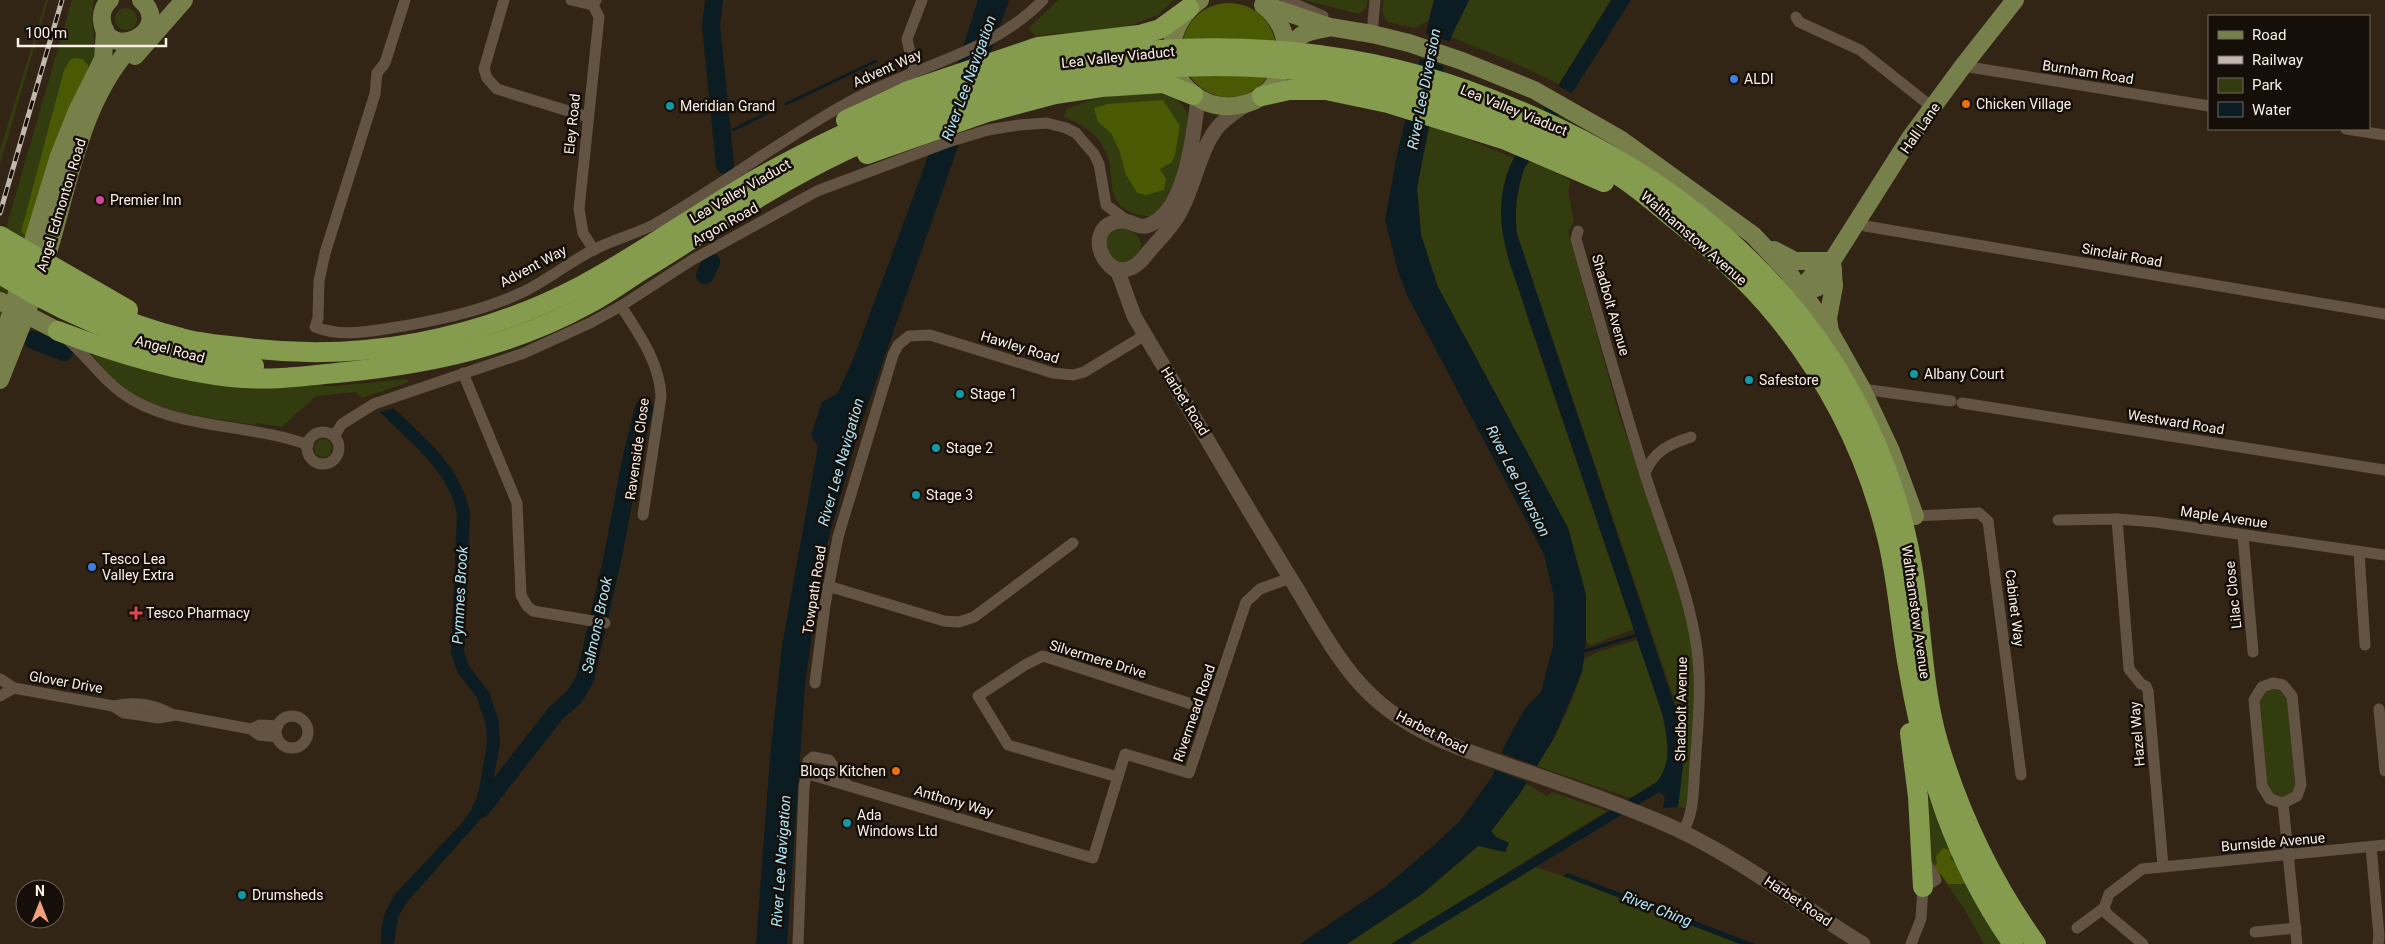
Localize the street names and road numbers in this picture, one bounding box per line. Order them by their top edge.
street label: Lea Valley Viaduct [1060,43,1176,71]
street label: Advent Way [850,46,924,90]
street label: Burnham Road [2041,57,2135,87]
street label: Lea Valley Viaduct [1458,81,1570,139]
street label: Eley Road [561,93,583,155]
street label: Hall Lane [1897,100,1943,156]
street label: Angel Edmonton Road [33,136,89,274]
street label: Lea Valley Viaduct [687,155,794,226]
street label: Walthamstow Avenue [1638,188,1750,288]
street label: Argon Road [689,199,761,249]
street label: Sinclair Road [2080,240,2164,270]
street label: Advent Way [497,242,569,290]
street label: Shadbolt Avenue [1589,253,1633,357]
street label: Hawley Road [979,327,1061,367]
street label: Angel Road [134,332,206,366]
street label: Harbet Road [1158,364,1212,438]
street label: Ravenside Close [622,397,652,501]
street label: Westward Road [2127,406,2225,438]
street label: Maple Avenue [2179,503,2269,531]
street label: Walthamstow Avenue [1899,544,1933,680]
street label: Towpath Road [799,545,829,635]
street label: Lilac Close [2221,560,2245,630]
street label: Cabinet Way [2002,569,2028,648]
street label: Silvermere Drive [1048,637,1148,681]
street label: Shadbolt Avenue [1672,657,1690,761]
street label: Rivermead Road [1170,662,1218,764]
street label: Glover Drive [28,668,104,696]
street label: Hazel Way [2126,701,2148,767]
street label: Harbet Road [1394,707,1470,757]
street label: Anthony Way [913,782,996,820]
street label: Burnside Avenue [2220,829,2326,855]
street label: Harbet Road [1761,873,1835,929]

